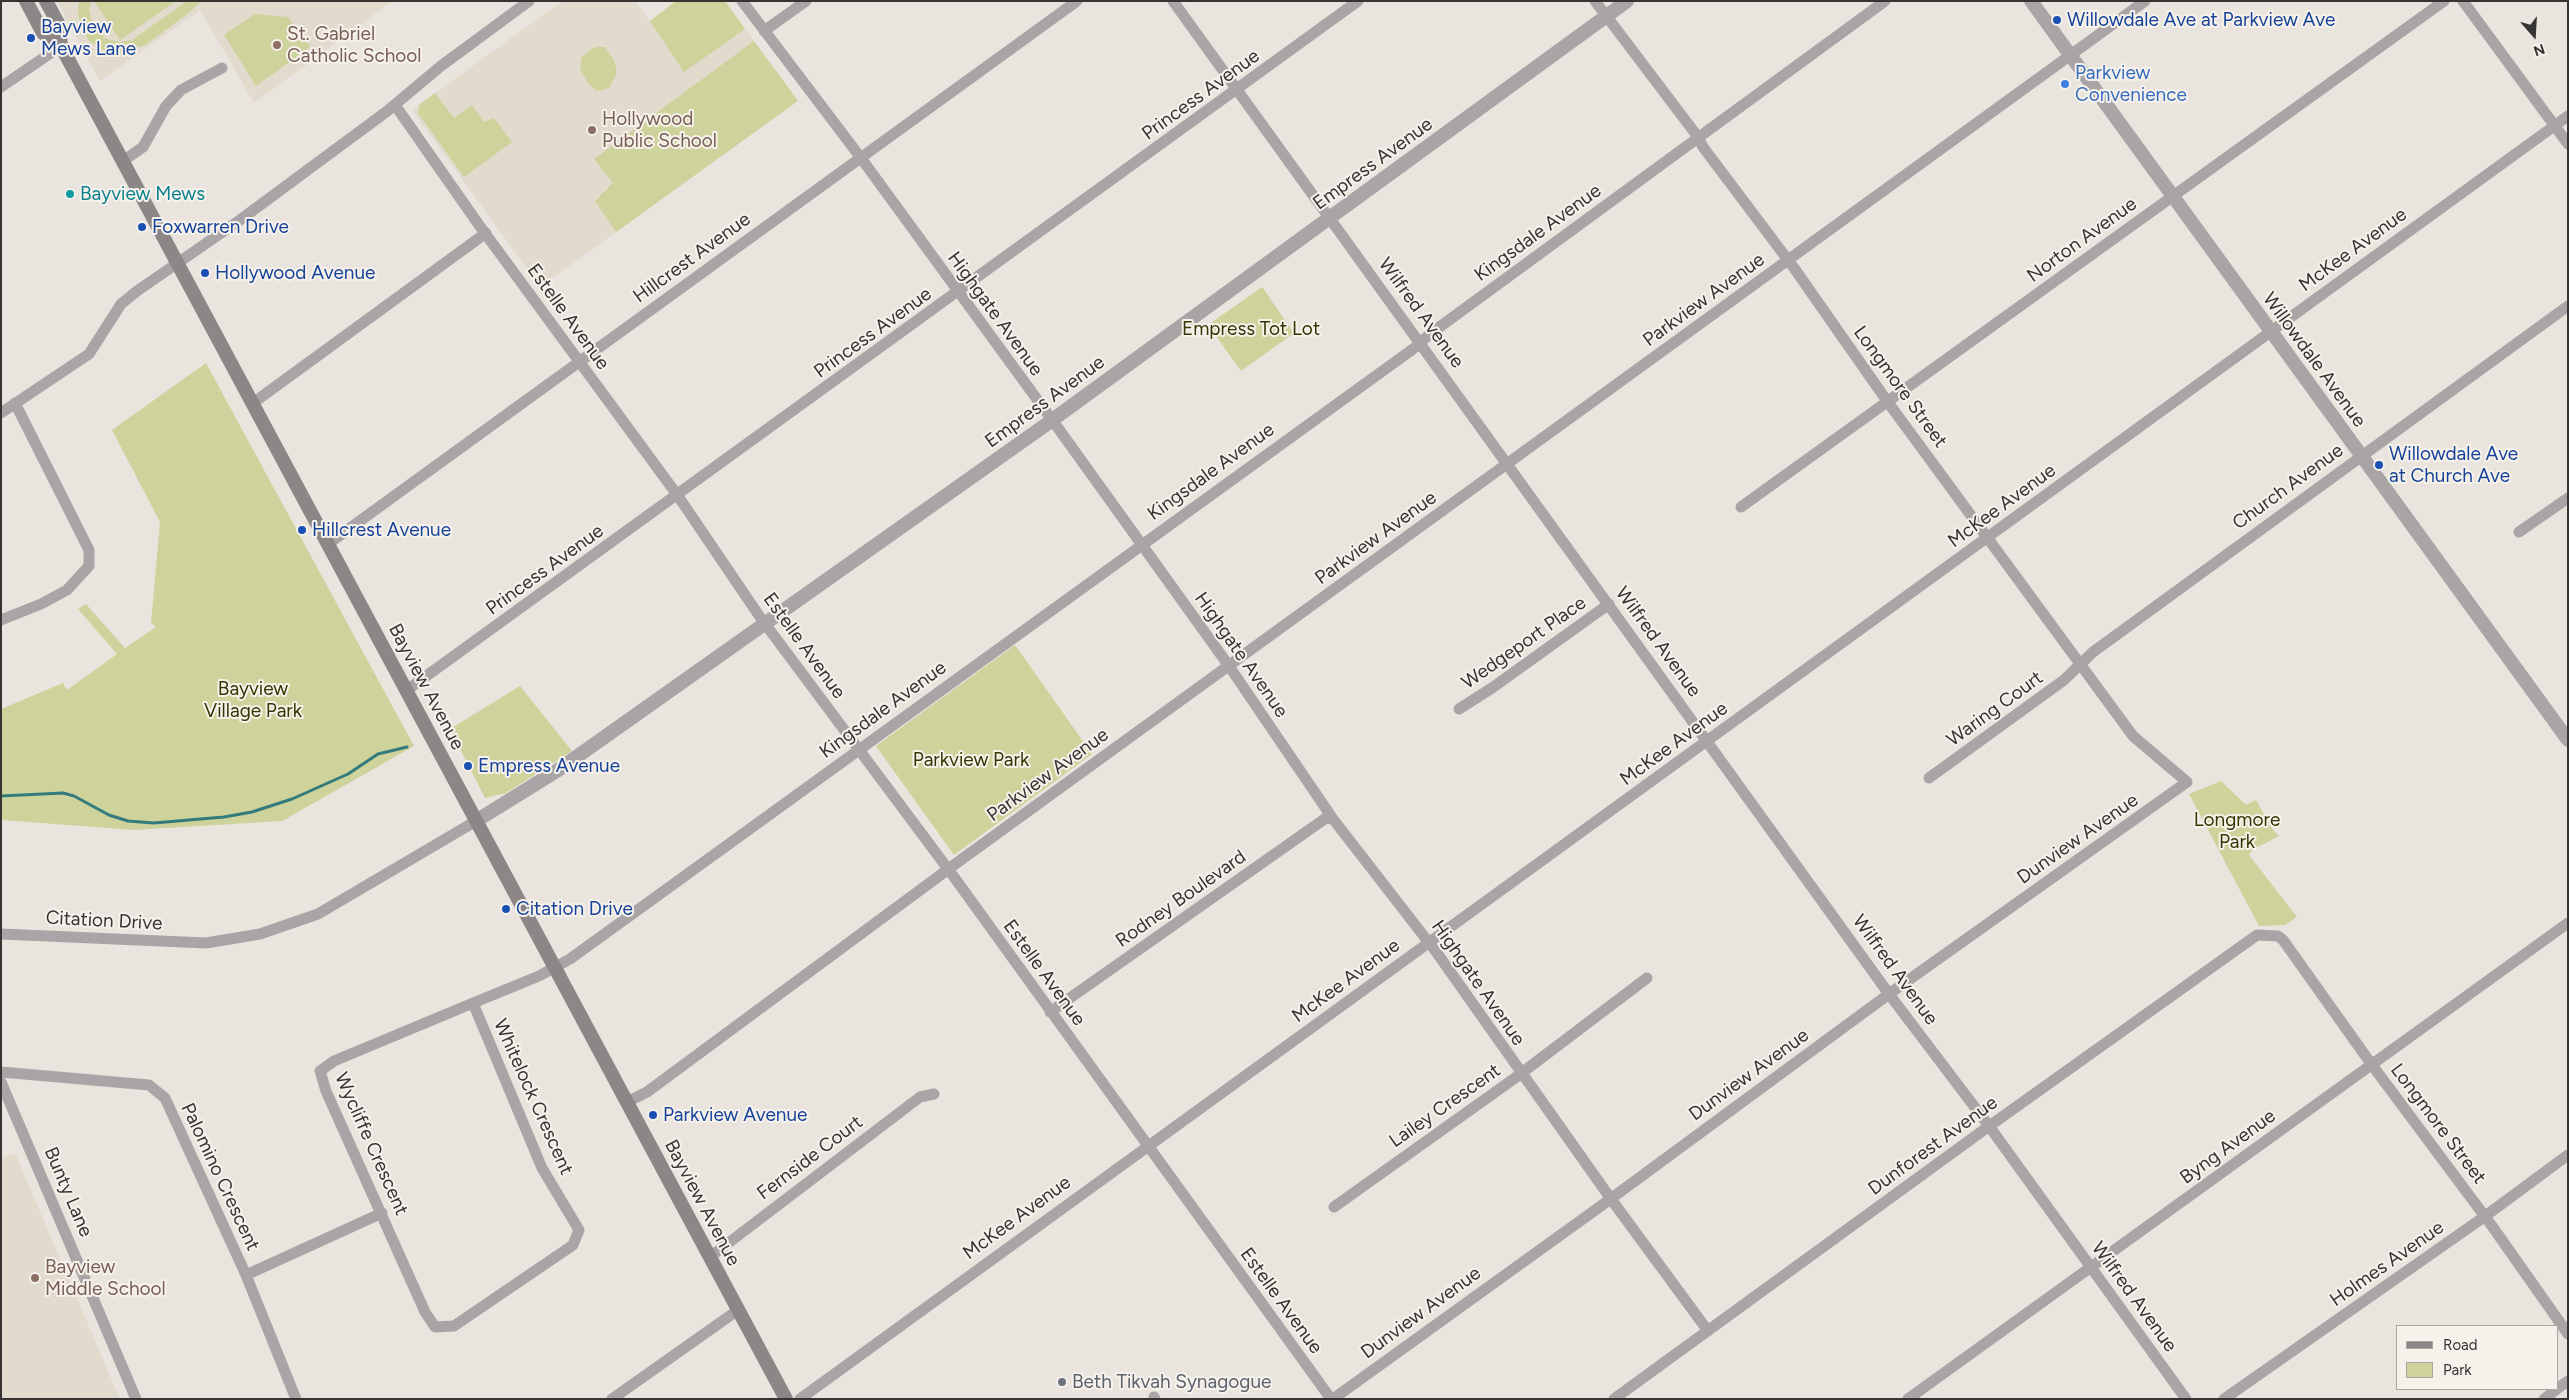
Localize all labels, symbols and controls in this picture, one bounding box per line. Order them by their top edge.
place label: Willowdale Ave at Parkview Ave [2067,9,2335,31]
north arrow [2509,10,2559,60]
marker: Willowdale Ave at Parkview Ave [2051,14,2063,26]
place label: Bayview Mews Lane [41,16,136,60]
place label: St. Gabriel Catholic School [287,23,422,67]
marker: Bayview Mews Lane [25,32,37,44]
marker: St. Gabriel Catholic School [271,39,283,51]
text: N [2531,40,2547,59]
street label: Princess Avenue [1138,45,1264,145]
place label: Parkview Convenience [2075,62,2187,106]
marker: Parkview Convenience [2059,78,2071,90]
place label: Hollywood Public School [602,108,717,152]
street label: Empress Avenue [1309,113,1437,215]
marker: Hollywood Public School [586,124,598,136]
street label: Kingsdale Avenue [1470,179,1606,287]
place label: Bayview Mews [80,183,205,205]
marker: Bayview Mews [64,188,76,200]
street label: Norton Avenue [2023,193,2141,287]
street label: McKee Avenue [2295,203,2411,297]
street label: Hillcrest Avenue [629,208,755,308]
place label: Foxwarren Drive [152,216,289,238]
marker: Foxwarren Drive [136,221,148,233]
street label: Highgate Avenue [942,248,1048,380]
street label: Parkview Avenue [1639,248,1769,352]
street label: Wilfred Avenue [1373,253,1469,373]
street label: Estelle Avenue [522,260,614,374]
place label: Hollywood Avenue [215,262,375,284]
marker: Hollywood Avenue [199,267,211,279]
street label: Princess Avenue [810,283,936,383]
street label: Willowdale Avenue [2258,288,2370,432]
park label: Empress Tot Lot [1182,318,1320,340]
street label: Longmore Street [1848,322,1952,452]
street label: Empress Avenue [981,351,1109,453]
street label: Kingsdale Avenue [1143,418,1279,526]
street label: Church Avenue [2228,439,2348,535]
place label: Willowdale Ave at Church Ave [2389,443,2518,487]
street label: McKee Avenue [1944,459,2060,553]
marker: Willowdale Ave at Church Ave [2373,459,2385,471]
street label: Parkview Avenue [1311,486,1441,590]
place label: Hillcrest Avenue [312,519,451,541]
street label: Princess Avenue [482,520,608,620]
marker: Hillcrest Avenue [296,524,308,536]
street label: Wilfred Avenue [1610,582,1706,702]
street label: Highgate Avenue [1189,588,1293,722]
street label: Estelle Avenue [758,589,850,703]
street label: Wedgeport Place [1457,592,1591,694]
street label: Bayview Avenue [383,620,469,754]
street label: Kingsdale Avenue [815,656,951,764]
street label: Waring Court [1942,666,2048,752]
park label: Bayview Village Park [204,678,302,722]
street label: McKee Avenue [1616,697,1732,791]
street label: Parkview Avenue [983,723,1113,827]
park label: Parkview Park [913,749,1029,771]
place label: Empress Avenue [478,755,620,777]
marker: Empress Avenue [462,760,474,772]
street label: Dunview Avenue [2013,789,2143,889]
park label: Longmore Park [2194,809,2280,853]
street label: Rodney Boulevard [1111,846,1251,952]
place label: Citation Drive [516,898,633,920]
marker: Citation Drive [500,903,512,915]
street label: Citation Drive [45,907,163,935]
street label: Wilfred Avenue [1847,910,1943,1030]
street label: Estelle Avenue [998,916,1090,1030]
street label: Highgate Avenue [1426,916,1530,1050]
street label: McKee Avenue [1288,934,1404,1028]
street label: Whitelock Crescent [488,1016,578,1178]
street label: Dunview Avenue [1685,1024,1813,1126]
street label: Lailey Crescent [1385,1059,1505,1153]
street label: Longmore Street [2385,1059,2491,1189]
street label: Wycliffe Crescent [329,1069,413,1219]
street label: Dunforest Avenue [1864,1092,2002,1200]
street label: Palomino Crescent [176,1100,264,1254]
place label: Parkview Avenue [663,1104,807,1126]
street label: Byng Avenue [2176,1105,2280,1189]
marker: Parkview Avenue [647,1109,659,1121]
street label: Fernside Court [753,1111,867,1205]
street label: Bayview Avenue [659,1136,745,1270]
street label: Bunty Lane [39,1144,97,1240]
street label: McKee Avenue [959,1171,1075,1265]
street label: Holmes Avenue [2326,1216,2448,1312]
street label: Wilfred Avenue [2086,1237,2182,1357]
street label: Estelle Avenue [1235,1244,1327,1358]
place label: Bayview Middle School [45,1256,166,1300]
street label: Dunview Avenue [1357,1262,1485,1364]
marker: Bayview Middle School [29,1272,41,1284]
legend [2396,1325,2559,1390]
text: Road [2443,1336,2478,1354]
text: Park [2443,1361,2472,1379]
place label: Beth Tikvah Synagogue [1072,1371,1271,1393]
marker: Beth Tikvah Synagogue [1056,1376,1068,1388]

